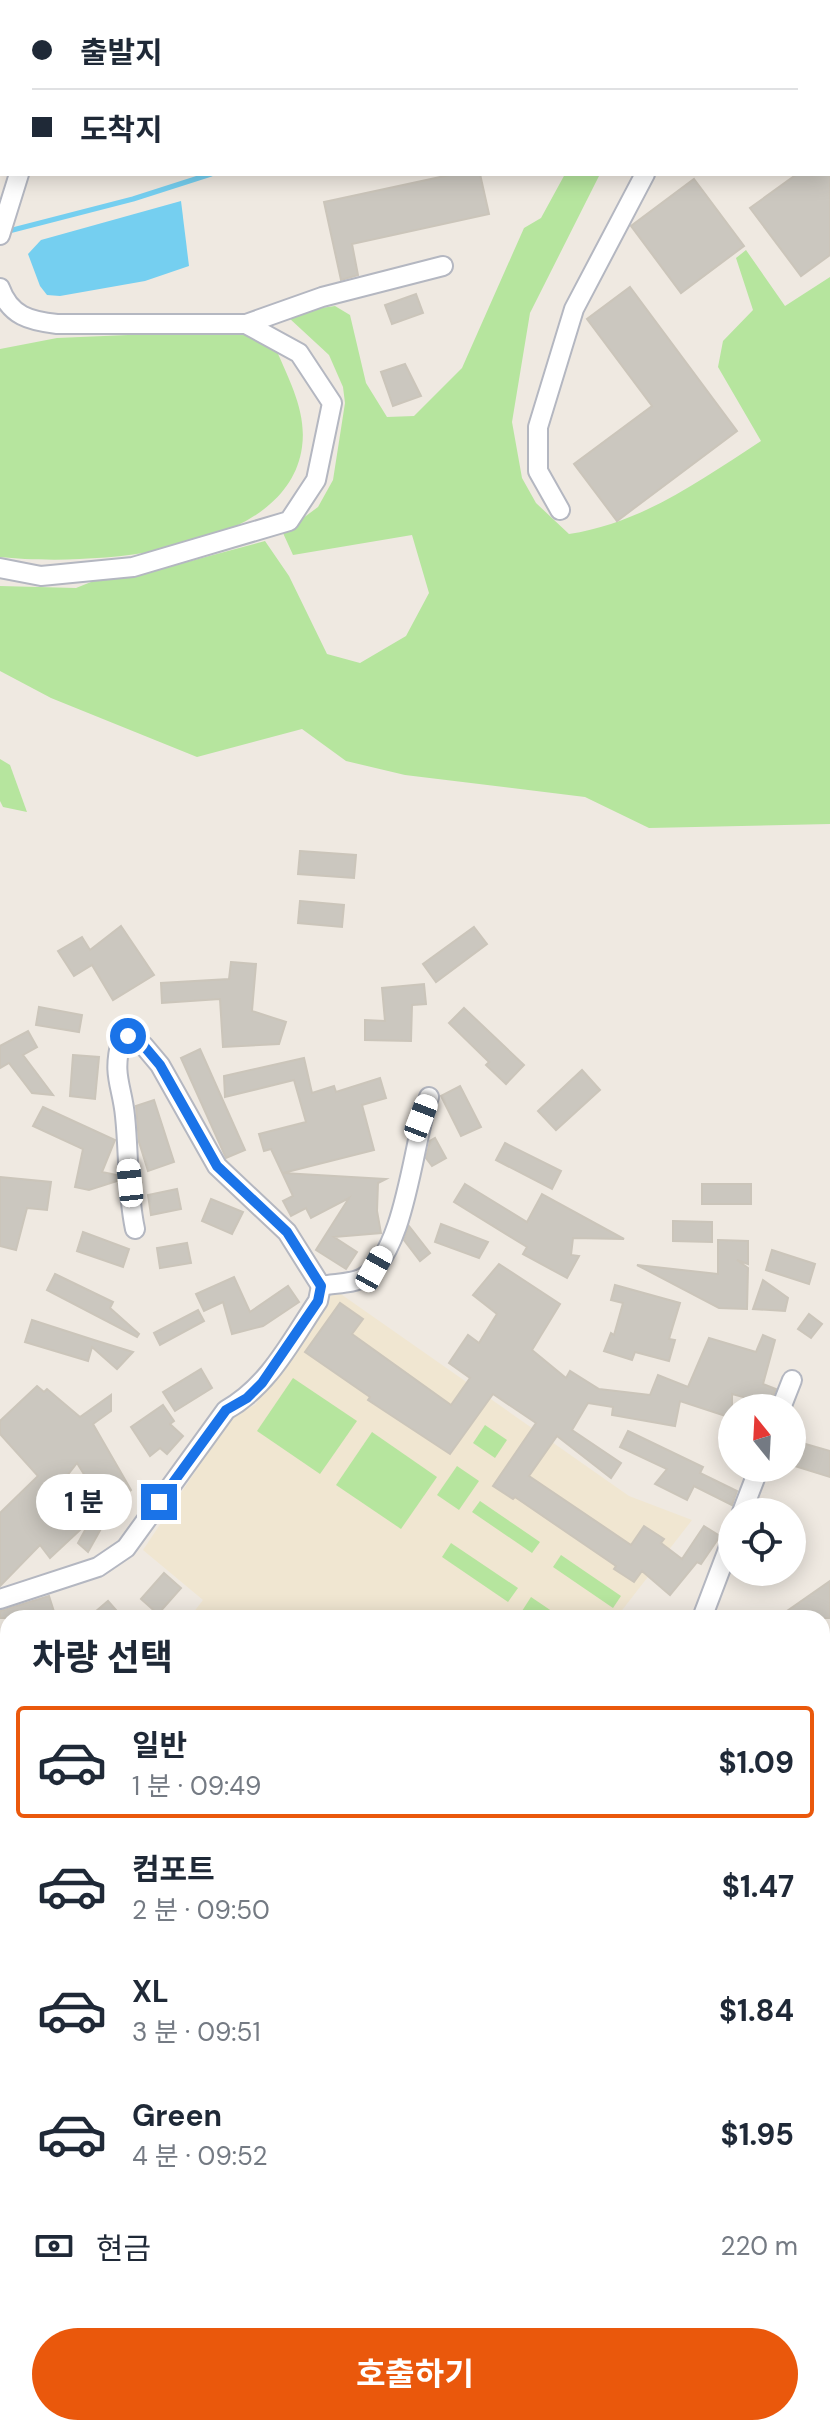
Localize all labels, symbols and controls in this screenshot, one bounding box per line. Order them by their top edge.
text: 출발지 [80,33,163,72]
text: 도착지 [80,110,163,149]
route start [110,1018,146,1054]
car [401,1091,441,1145]
car [116,1158,144,1208]
car [352,1242,396,1296]
north arrow [718,1394,806,1482]
map controls [718,1394,806,1586]
callout: 1 분 [35,1474,131,1530]
route end [141,1484,177,1520]
text: 1 분 [64,1485,104,1519]
button: locate [718,1498,806,1586]
text: 차량 선택 [32,1634,173,1681]
icon: car [36,1726,108,1798]
text: 일반 [132,1726,187,1765]
text: $1.09 [718,1743,794,1782]
text: 1 분 · 09:49 [132,1769,261,1803]
icon: car [36,1850,108,1922]
text: 컴포트 [132,1850,215,1889]
text: $1.47 [722,1867,794,1906]
text: 2 분 · 09:50 [132,1893,270,1927]
text: XL [132,1972,169,2011]
icon: car [36,1974,108,2046]
text: $1.84 [719,1991,794,2030]
text: 3 분 · 09:51 [132,2015,261,2049]
text: Green [132,2096,222,2135]
icon: car [36,2098,108,2170]
text: $1.95 [721,2115,794,2154]
text: 4 분 · 09:52 [132,2139,267,2173]
icon: cash [32,2224,76,2268]
text: 현금 [96,2229,151,2268]
text: 220 m [720,2229,798,2263]
button: 호출하기 [32,2328,798,2420]

